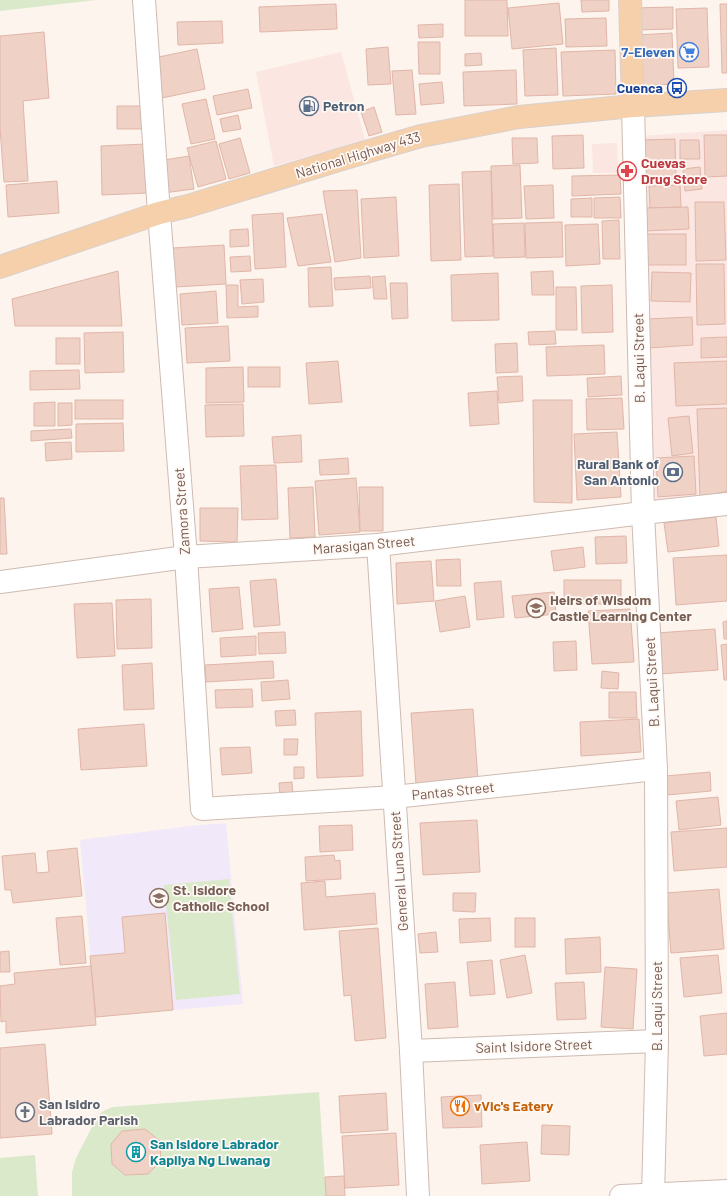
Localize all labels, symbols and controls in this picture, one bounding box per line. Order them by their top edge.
supermarket icon: 7-Eleven [678,41,700,63]
place label: 7-Eleven [621,43,675,60]
bus stop icon: Cuenca [666,77,688,99]
place label: Cuenca [617,79,663,96]
fuel station icon: Petron [298,95,320,117]
place label: Petron [323,97,364,114]
street label: National Highway 433 [293,127,422,182]
place label: Cuevas Drug Store [641,154,708,187]
pharmacy icon: Cuevas Drug Store [616,160,638,182]
street label: B. Laqui Street [629,313,648,403]
place label: Rural Bank of San Antonio [577,455,659,488]
bank icon: Rural Bank of San Antonio [662,461,684,483]
street label: Zamora Street [170,467,193,555]
street label: Marasigan Street [312,532,416,557]
place label: Heirs of Wisdom Castle Learning Center [550,591,693,624]
school or university icon: Heirs of Wisdom Castle Learning Center [525,597,547,619]
street label: B. Laqui Street [641,637,662,728]
street label: Pantas Street [411,778,495,803]
street label: General Luna Street [386,810,411,932]
place label: St. Isidore Catholic School [173,881,269,914]
school or university icon: St. Isidore Catholic School [148,887,170,909]
street label: B. Laqui Street [648,961,665,1051]
street label: Saint Isidore Street [475,1035,593,1056]
place label: San Isidro Labrador Parish [39,1095,138,1128]
restaurant icon: vVic's Eatery [449,1095,471,1117]
place label: vVic's Eatery [474,1097,553,1114]
church icon: San Isidro Labrador Parish [14,1101,36,1123]
place label: San Isidore Labrador Kapilya Ng Liwanag [150,1135,279,1168]
building icon: San Isidore Labrador Kapilya Ng Liwanag [125,1141,147,1163]

